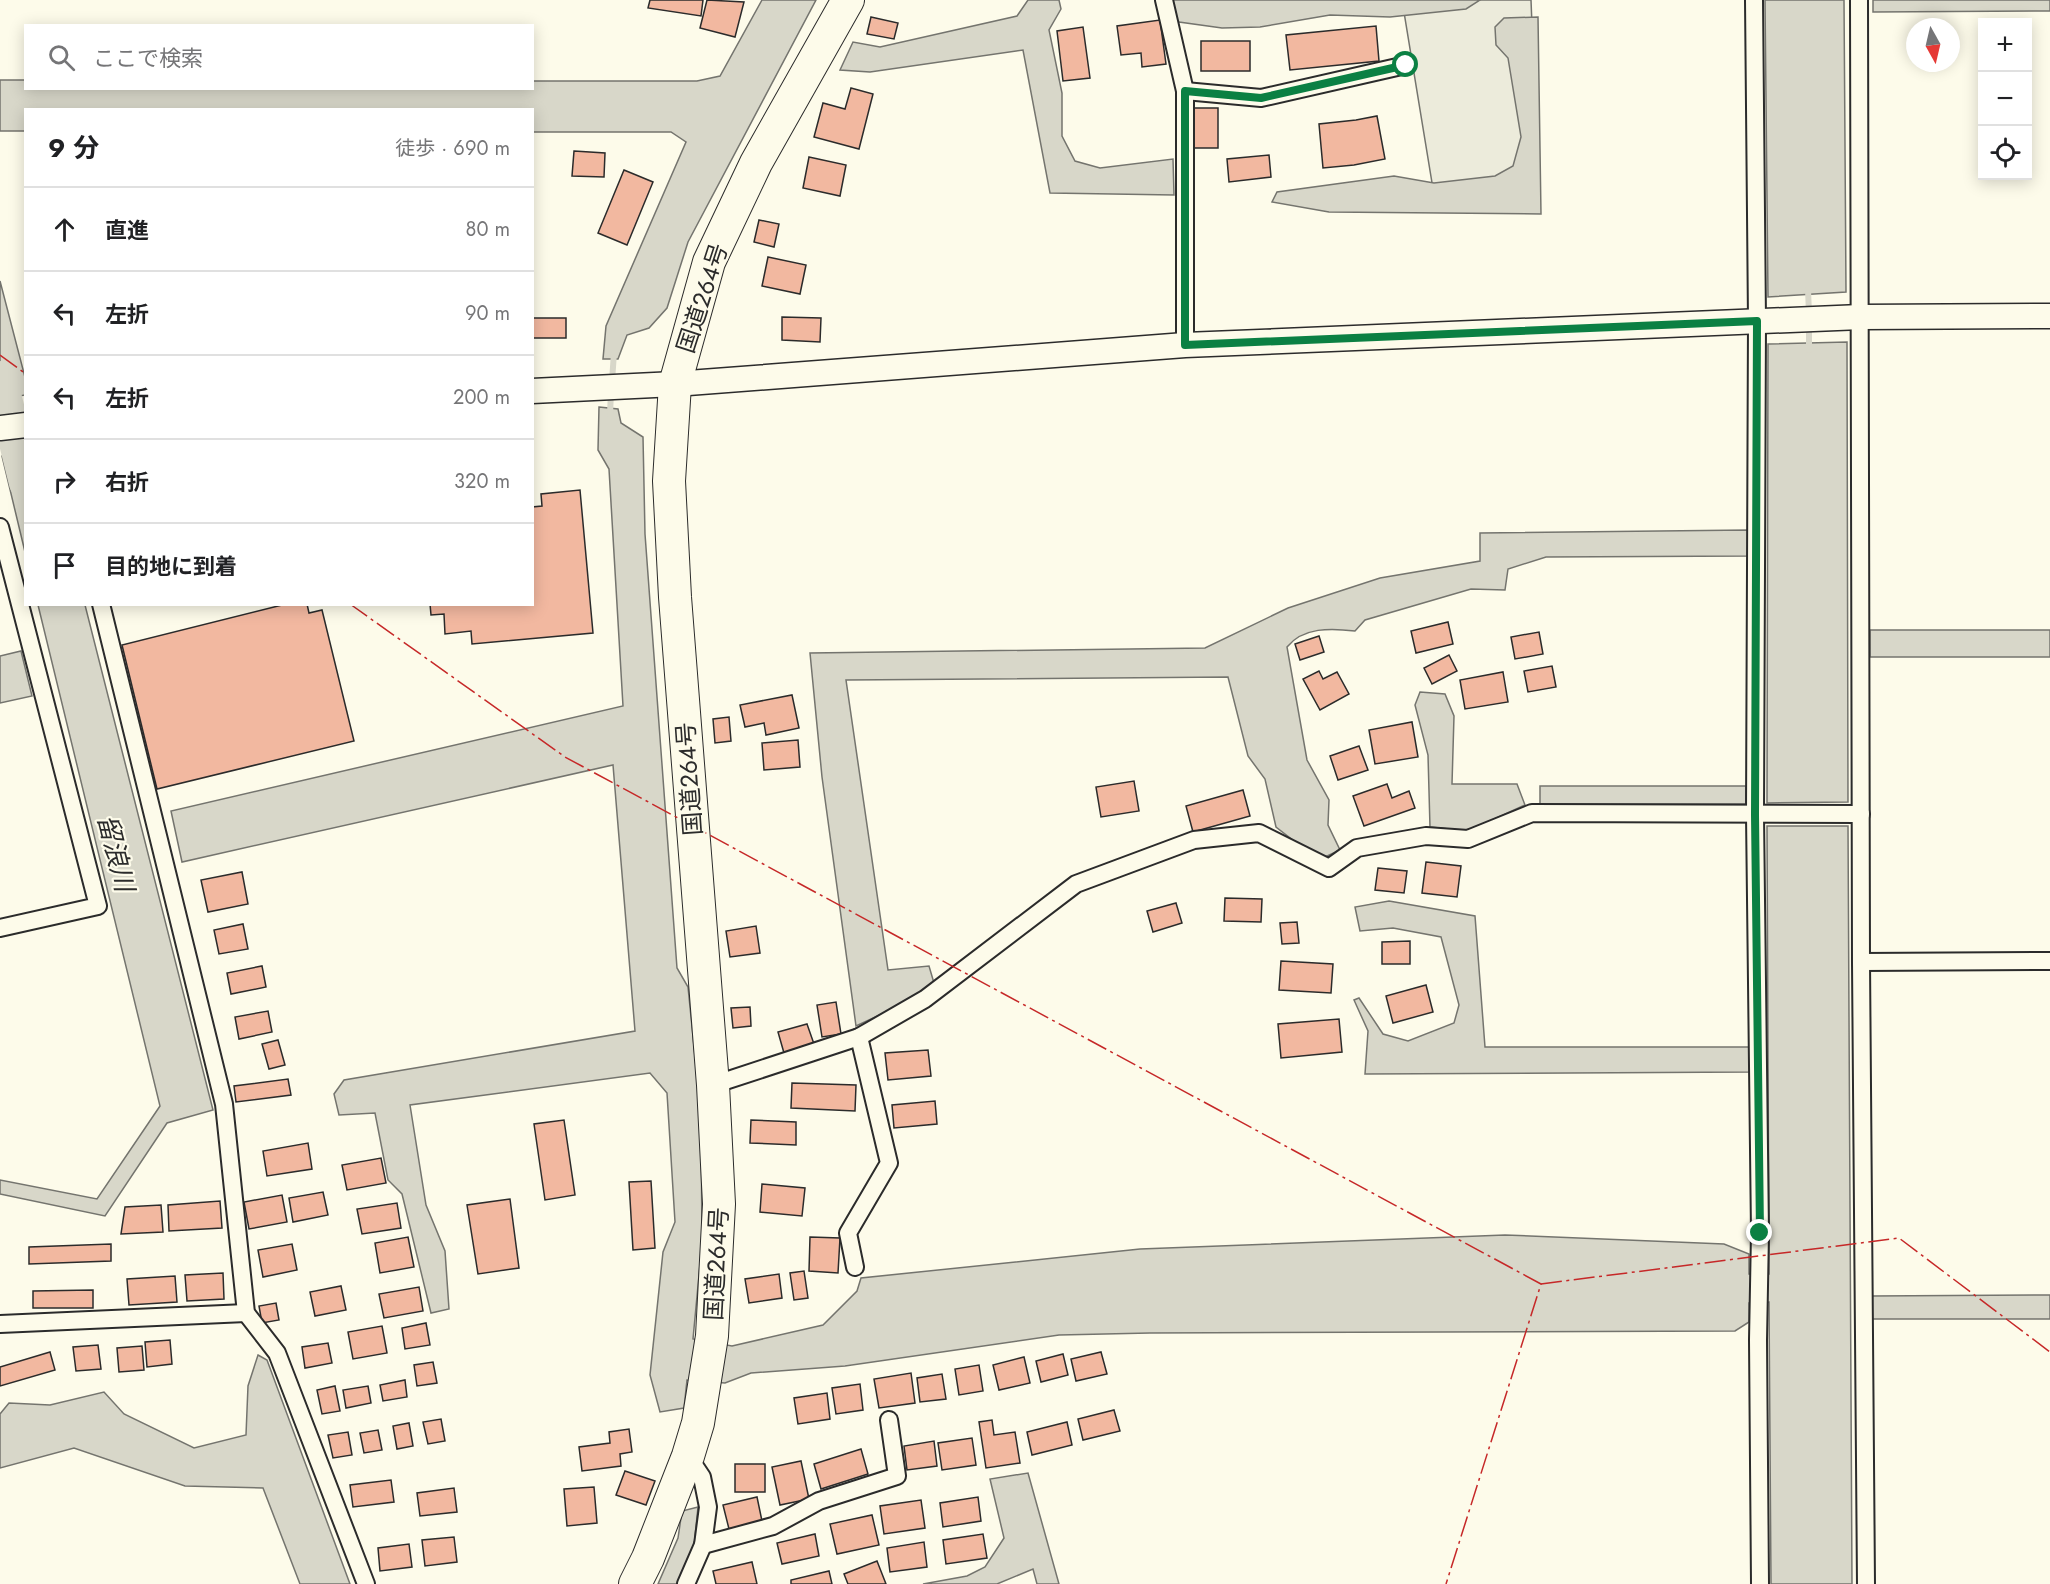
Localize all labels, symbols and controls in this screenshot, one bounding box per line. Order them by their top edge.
north arrow [1906,18,1960,72]
map controls [1978,18,2032,180]
button: + [1978,18,2032,72]
search box [24,24,534,90]
icon: search [45,41,78,74]
text: ここで検索 [93,42,203,74]
route start [1392,51,1418,77]
button: − [1978,72,2032,126]
button: locate [1978,126,2032,180]
text: 9 分 [48,129,99,167]
text: 徒歩 · 690 m [395,134,510,163]
icon: ahead [48,213,81,246]
text: 直進 [105,214,149,246]
text: 80 m [465,215,510,244]
street label: 国道264号 [668,239,736,357]
icon: left [48,297,81,330]
text: 左折 [105,298,149,330]
text: 90 m [465,299,510,328]
icon: left [48,381,81,414]
text: 左折 [105,382,149,414]
text: 200 m [453,383,510,412]
icon: right [48,465,81,498]
text: 右折 [105,466,149,498]
text: 320 m [454,467,510,496]
icon: arrive [48,549,81,582]
text: 目的地に到着 [105,550,237,582]
street label: 国道264号 [668,721,710,837]
water label: 留浪川 [88,811,145,898]
street label: 国道264号 [696,1206,736,1322]
route end [1746,1219,1772,1245]

